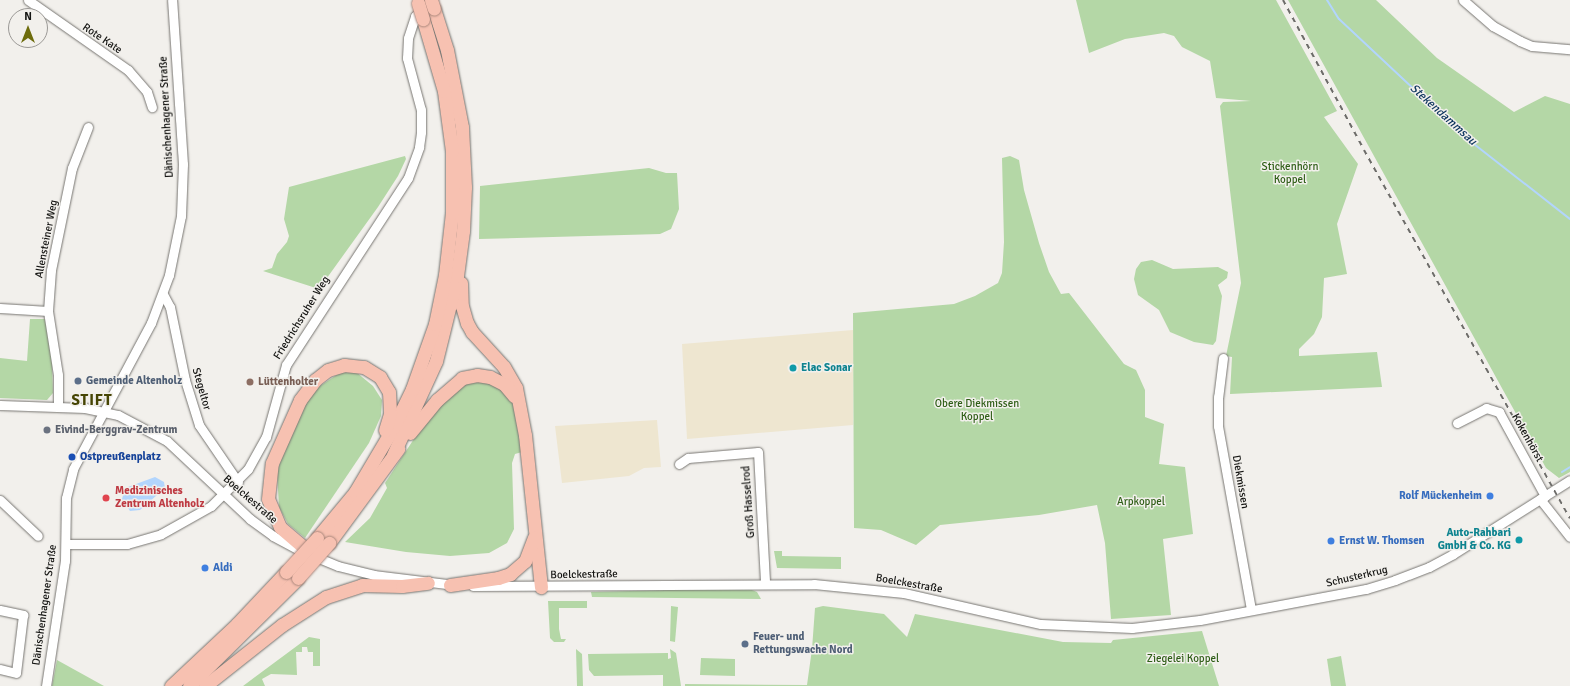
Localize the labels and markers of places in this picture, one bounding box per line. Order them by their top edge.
place label: Elac Sonar [801,361,852,375]
marker: Elac Sonar [788,363,798,373]
place label: Gemeinde Altenholz [86,374,182,388]
place label: Lüttenholter [258,375,318,389]
marker: Gemeinde Altenholz [73,376,83,386]
marker: Lüttenholter [245,377,255,387]
place label: Eivind-Berggrav-Zentrum [55,423,177,437]
marker: Eivind-Berggrav-Zentrum [42,425,52,435]
place label: Ostpreußenplatz [80,450,161,464]
marker: Ostpreußenplatz [67,452,77,462]
place label: Medizinisches Zentrum Altenholz [115,485,205,511]
place label: Rolf Mückenheim [1399,489,1482,503]
marker: Rolf Mückenheim [1485,491,1495,501]
marker: Medizinisches Zentrum Altenholz [100,492,112,504]
place label: Auto-Rahbari GmbH & Co. KG [1438,527,1511,553]
place label: Ernst W. Thomsen [1339,534,1425,548]
marker: Auto-Rahbari GmbH & Co. KG [1514,535,1524,545]
marker: Ernst W. Thomsen [1326,536,1336,546]
place label: Aldi [213,561,232,575]
marker: Aldi [200,563,210,573]
place label: Feuer- und Rettungswache Nord [753,631,853,657]
marker: Feuer- und Rettungswache Nord [740,639,750,649]

